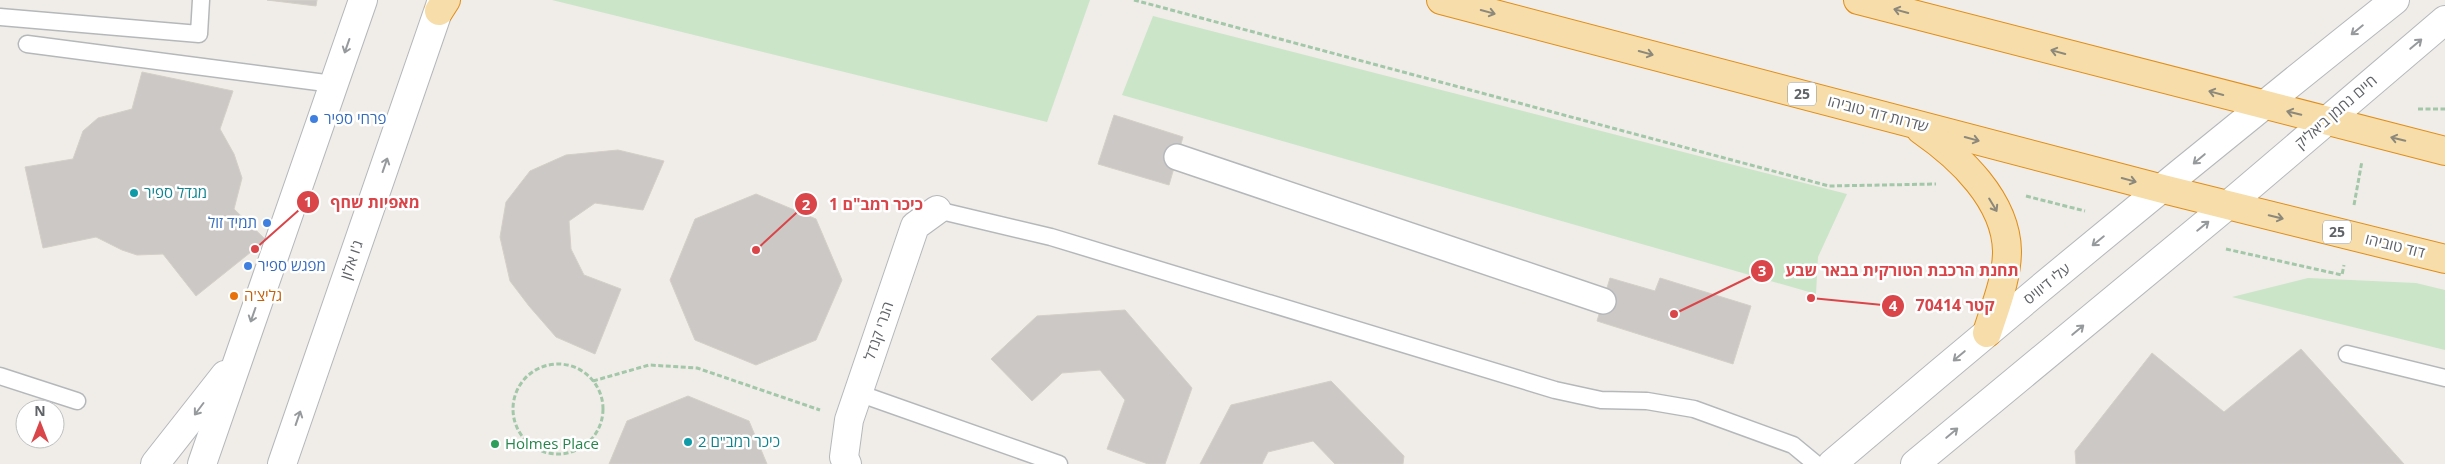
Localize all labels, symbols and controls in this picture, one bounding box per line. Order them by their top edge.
one-way arrow [1894,6,1910,15]
one-way arrow [1480,8,1496,18]
one-way arrow [2350,25,2363,36]
one-way arrow [341,38,351,54]
one-way arrow [2410,39,2423,50]
one-way arrow [2051,47,2067,56]
one-way arrow [1637,49,1653,59]
street label: חיים נחמן ביאליק [2290,70,2381,153]
road number: 25 [1788,82,1816,106]
one-way arrow [2208,88,2224,97]
street label: שדרות דוד טוביהו [1826,90,1931,136]
place label: פרחי ספיר [324,108,386,128]
one-way arrow [2287,108,2303,117]
marker: פרחי ספיר [308,113,320,125]
one-way arrow [1964,134,1980,144]
one-way arrow [2390,134,2406,143]
one-way arrow [2192,153,2205,164]
one-way arrow [381,158,390,173]
one-way arrow [2121,176,2137,185]
place label: מגדל ספיר [144,182,207,202]
marker: מגדל ספיר [128,187,140,199]
callout: מאפיות שחף [295,187,430,218]
callout: כיכר רמב"ם 1 [794,189,932,220]
text: 1 [304,191,312,211]
text: מאפיות שחף [330,191,420,213]
text: כיכר רמב"ם 1 [829,193,923,215]
text: 2 [802,194,811,214]
one-way arrow [1988,198,1998,212]
place label: תמיד זול [208,212,257,232]
one-way arrow [2267,213,2283,222]
marker: תמיד זול [261,217,273,229]
road number: 25 [2323,220,2351,243]
one-way arrow [2196,221,2209,232]
street label: דוד טוביהו [2363,228,2428,262]
one-way arrow [2092,236,2105,247]
street label: ג'ו אלון [335,237,367,282]
place label: מפגש ספיר [258,255,326,275]
callout: תחנת הרכבת הטורקית בבאר שבע [1750,255,2029,286]
street label: עלי דיוויס [2019,258,2074,308]
text: תחנת הרכבת הטורקית בבאר שבע [1785,259,2019,281]
marker: מפגש ספיר [242,260,254,272]
text: 3 [1758,260,1766,280]
place label: גליצ'ה [244,285,282,305]
marker: גליצ'ה [228,290,240,302]
callout: קטר 70414 [1881,290,2005,321]
text: קטר 70414 [1916,294,1995,316]
text: 4 [1889,295,1898,315]
street label: הנרי קנדל [859,299,897,363]
one-way arrow [248,307,257,323]
one-way arrow [2071,324,2084,335]
one-way arrow [1953,350,1966,361]
north arrow [15,399,65,449]
text: N [34,401,46,420]
one-way arrow [194,402,205,415]
one-way arrow [294,411,303,426]
one-way arrow [1946,427,1959,439]
place label: כיכר רמב"ם 2 [698,431,780,451]
place label: Holmes Place [505,433,599,453]
marker: כיכר רמב"ם 2 [682,436,694,448]
marker: Holmes Place [489,438,501,450]

